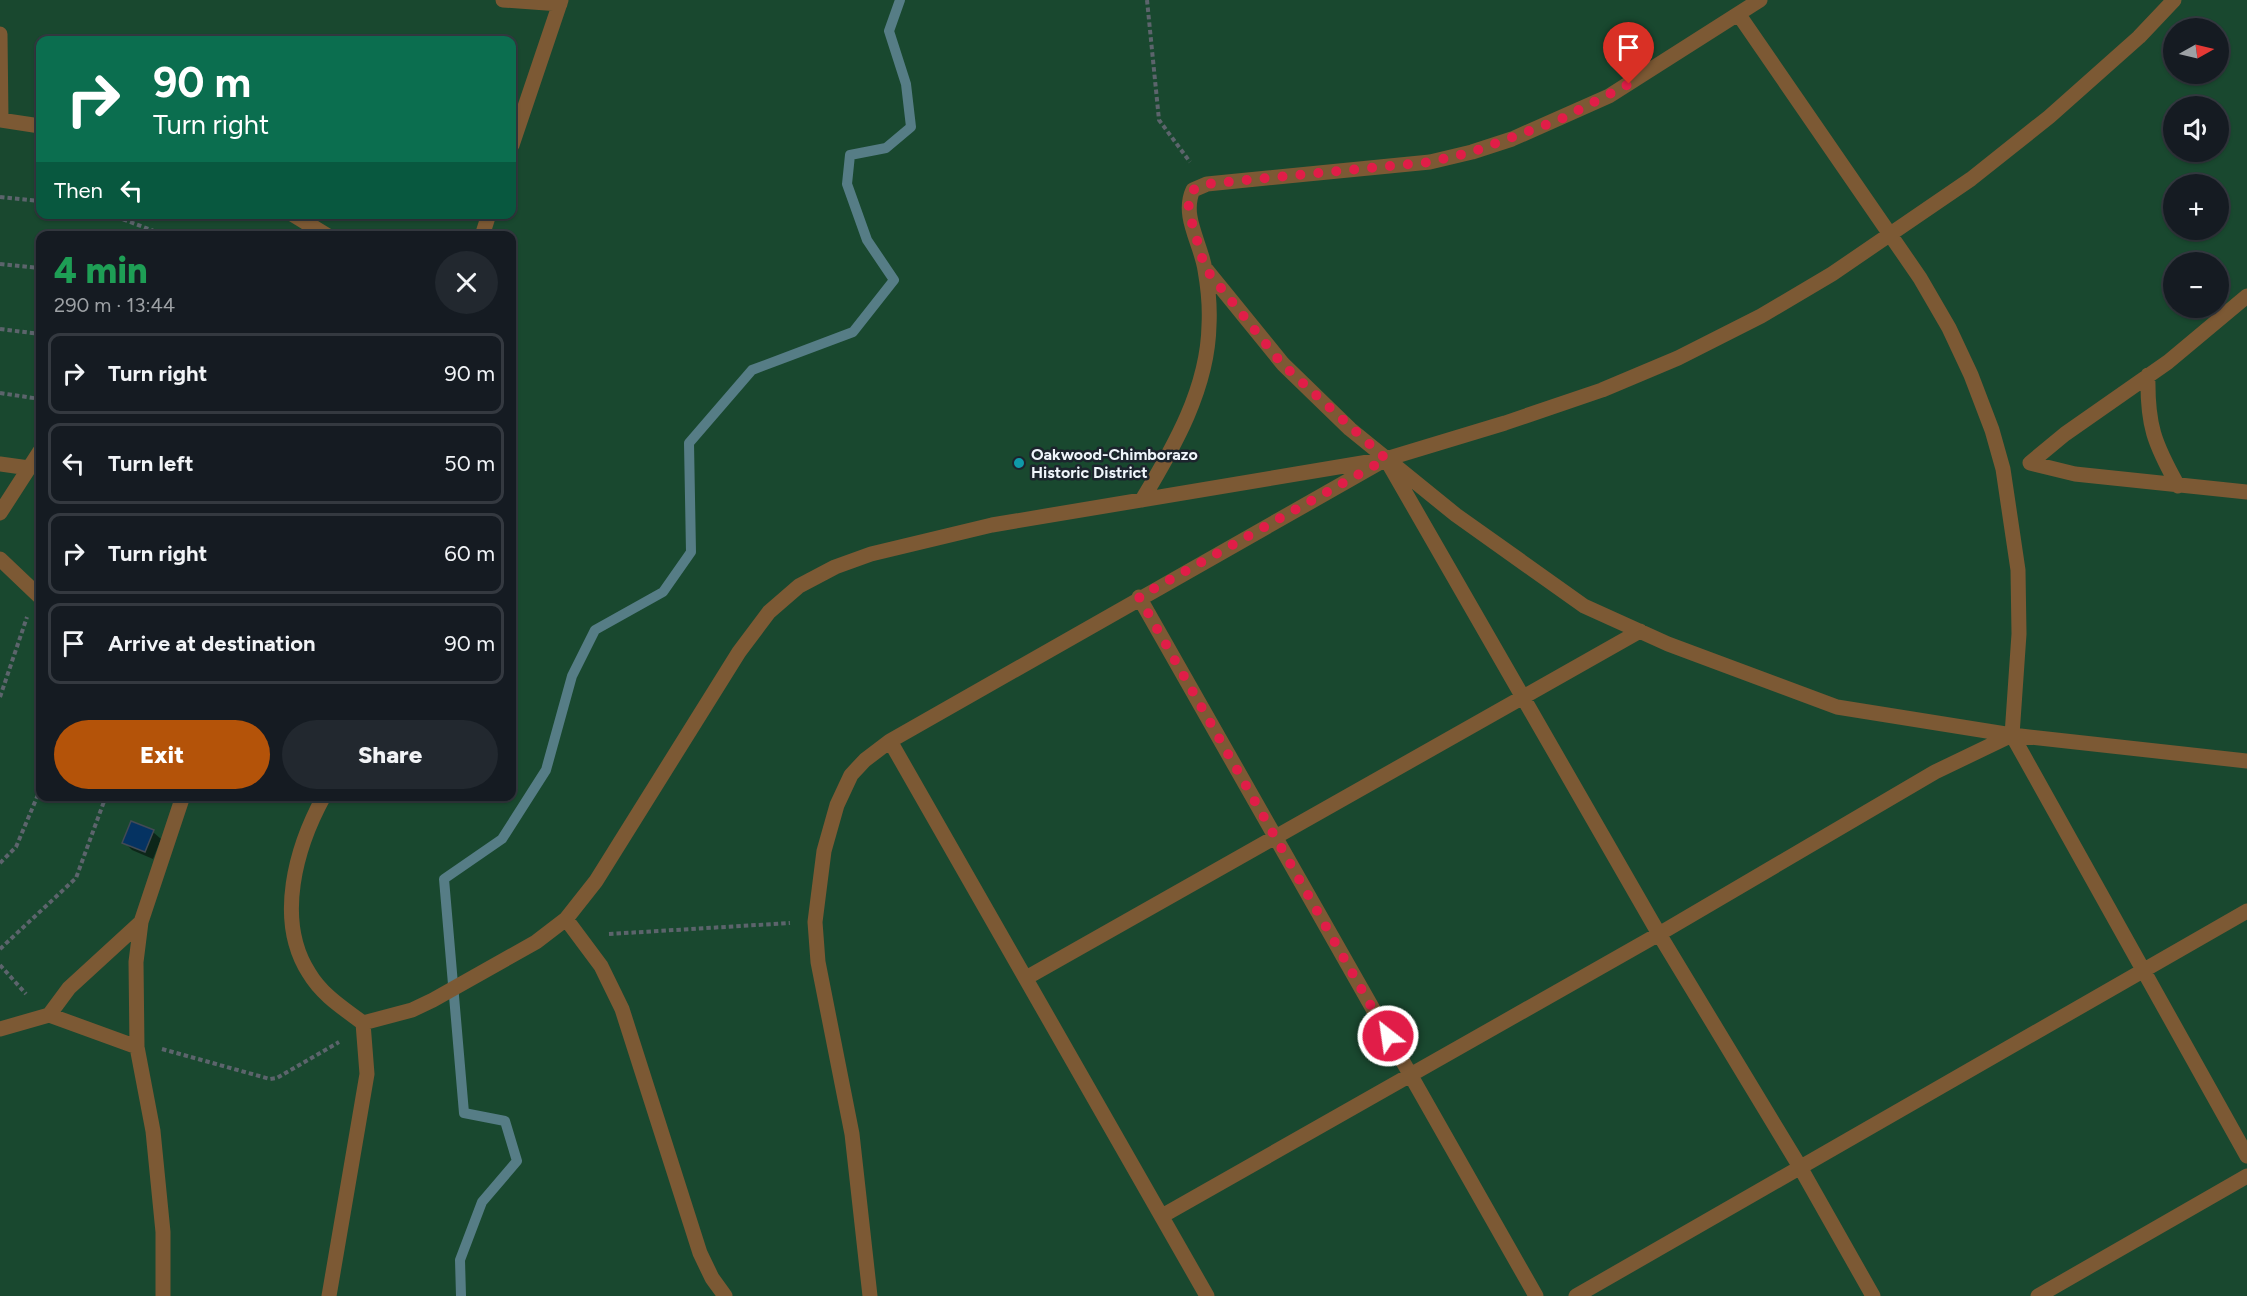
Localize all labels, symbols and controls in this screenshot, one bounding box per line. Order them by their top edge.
north arrow [2163,18,2229,84]
map controls [2163,18,2229,318]
pin [1603,22,1654,84]
icon: arrive [1612,31,1645,64]
text: 90 m [153,57,251,108]
icon: right [54,60,132,138]
button: sound [2163,96,2229,162]
text: Turn right [153,108,269,141]
icon: left [115,174,148,207]
button: + [2163,174,2229,240]
text: Then [54,177,103,204]
text: 4 min [54,249,148,292]
button: close [435,251,498,314]
button: − [2163,252,2229,318]
text: 290 m · 13:44 [54,293,175,317]
icon: right [57,357,90,390]
text: Turn right [108,360,207,387]
text: 90 m [444,360,495,387]
place label: Oakwood-Chimborazo Historic District [1031,445,1198,482]
icon: left [57,447,90,480]
text: Turn left [108,450,194,477]
text: 50 m [444,450,495,477]
marker: Oakwood-Chimborazo Historic District [1012,456,1026,470]
icon: right [57,537,90,570]
text: Turn right [108,540,207,567]
text: 60 m [444,540,495,567]
icon: arrive [57,627,90,660]
text: Arrive at destination [108,630,316,657]
text: 90 m [444,630,495,657]
button: Exit [54,720,270,789]
button: Share [282,720,498,789]
position arrow [1356,1004,1420,1068]

